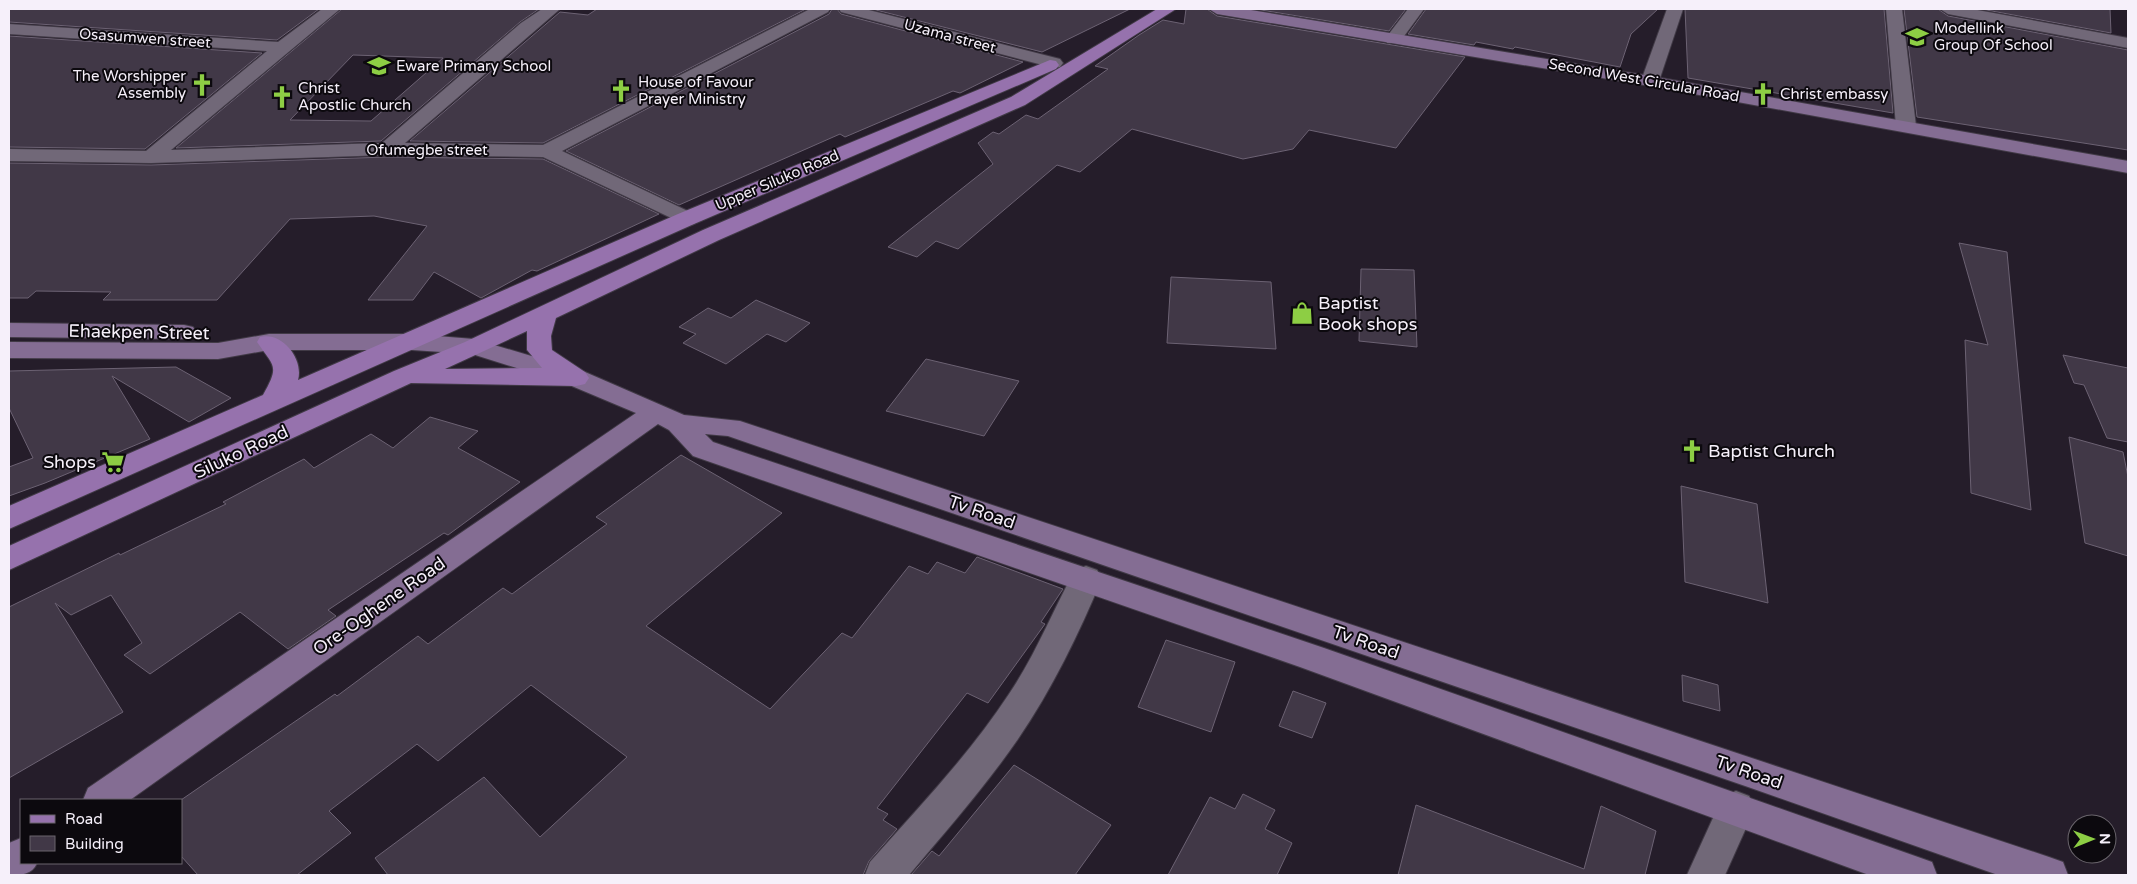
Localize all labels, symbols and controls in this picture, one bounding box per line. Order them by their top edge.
street label: Uzama street [902,15,998,57]
place label: Modellink Group Of School [1934,19,2053,54]
street label: Osasumwen street [78,24,212,52]
school or university icon: Modellink Group Of School [1904,24,1930,50]
school or university icon: Eware Primary School [366,53,392,79]
street label: Second West Circular Road [1547,54,1741,106]
place label: Eware Primary School [396,57,551,75]
place label: The Worshipper Assembly [73,67,186,102]
church icon: The Worshipper Assembly [189,72,215,98]
place label: House of Favour Prayer Ministry [638,73,754,108]
church icon: House of Favour Prayer Ministry [608,78,634,104]
place label: Christ Apostlic Church [298,79,411,114]
church icon: Christ embassy [1750,81,1776,107]
church icon: Christ Apostlic Church [269,84,295,110]
place label: Christ embassy [1780,85,1888,103]
street label: Ofumegbe street [366,141,488,159]
street label: Upper Siluko Road [712,146,842,214]
place label: Baptist Book shops [1318,292,1417,335]
shop icon: Baptist Book shops [1289,300,1315,326]
street label: Ehaekpen Street [68,320,210,344]
street label: Siluko Road [190,421,292,483]
church icon: Baptist Church [1679,438,1705,464]
place label: Baptist Church [1708,440,1835,462]
supermarket icon: Shops [100,449,126,475]
place label: Shops [43,451,96,473]
street label: Tv Road [946,490,1018,534]
street label: Ore-Oghene Road [309,552,449,660]
street label: Tv Road [1330,620,1402,664]
street label: Tv Road [1713,750,1785,794]
legend [20,799,182,864]
text: Road [65,810,103,828]
north arrow [2067,814,2117,864]
text: N [2096,833,2113,845]
text: Building [65,835,124,853]

